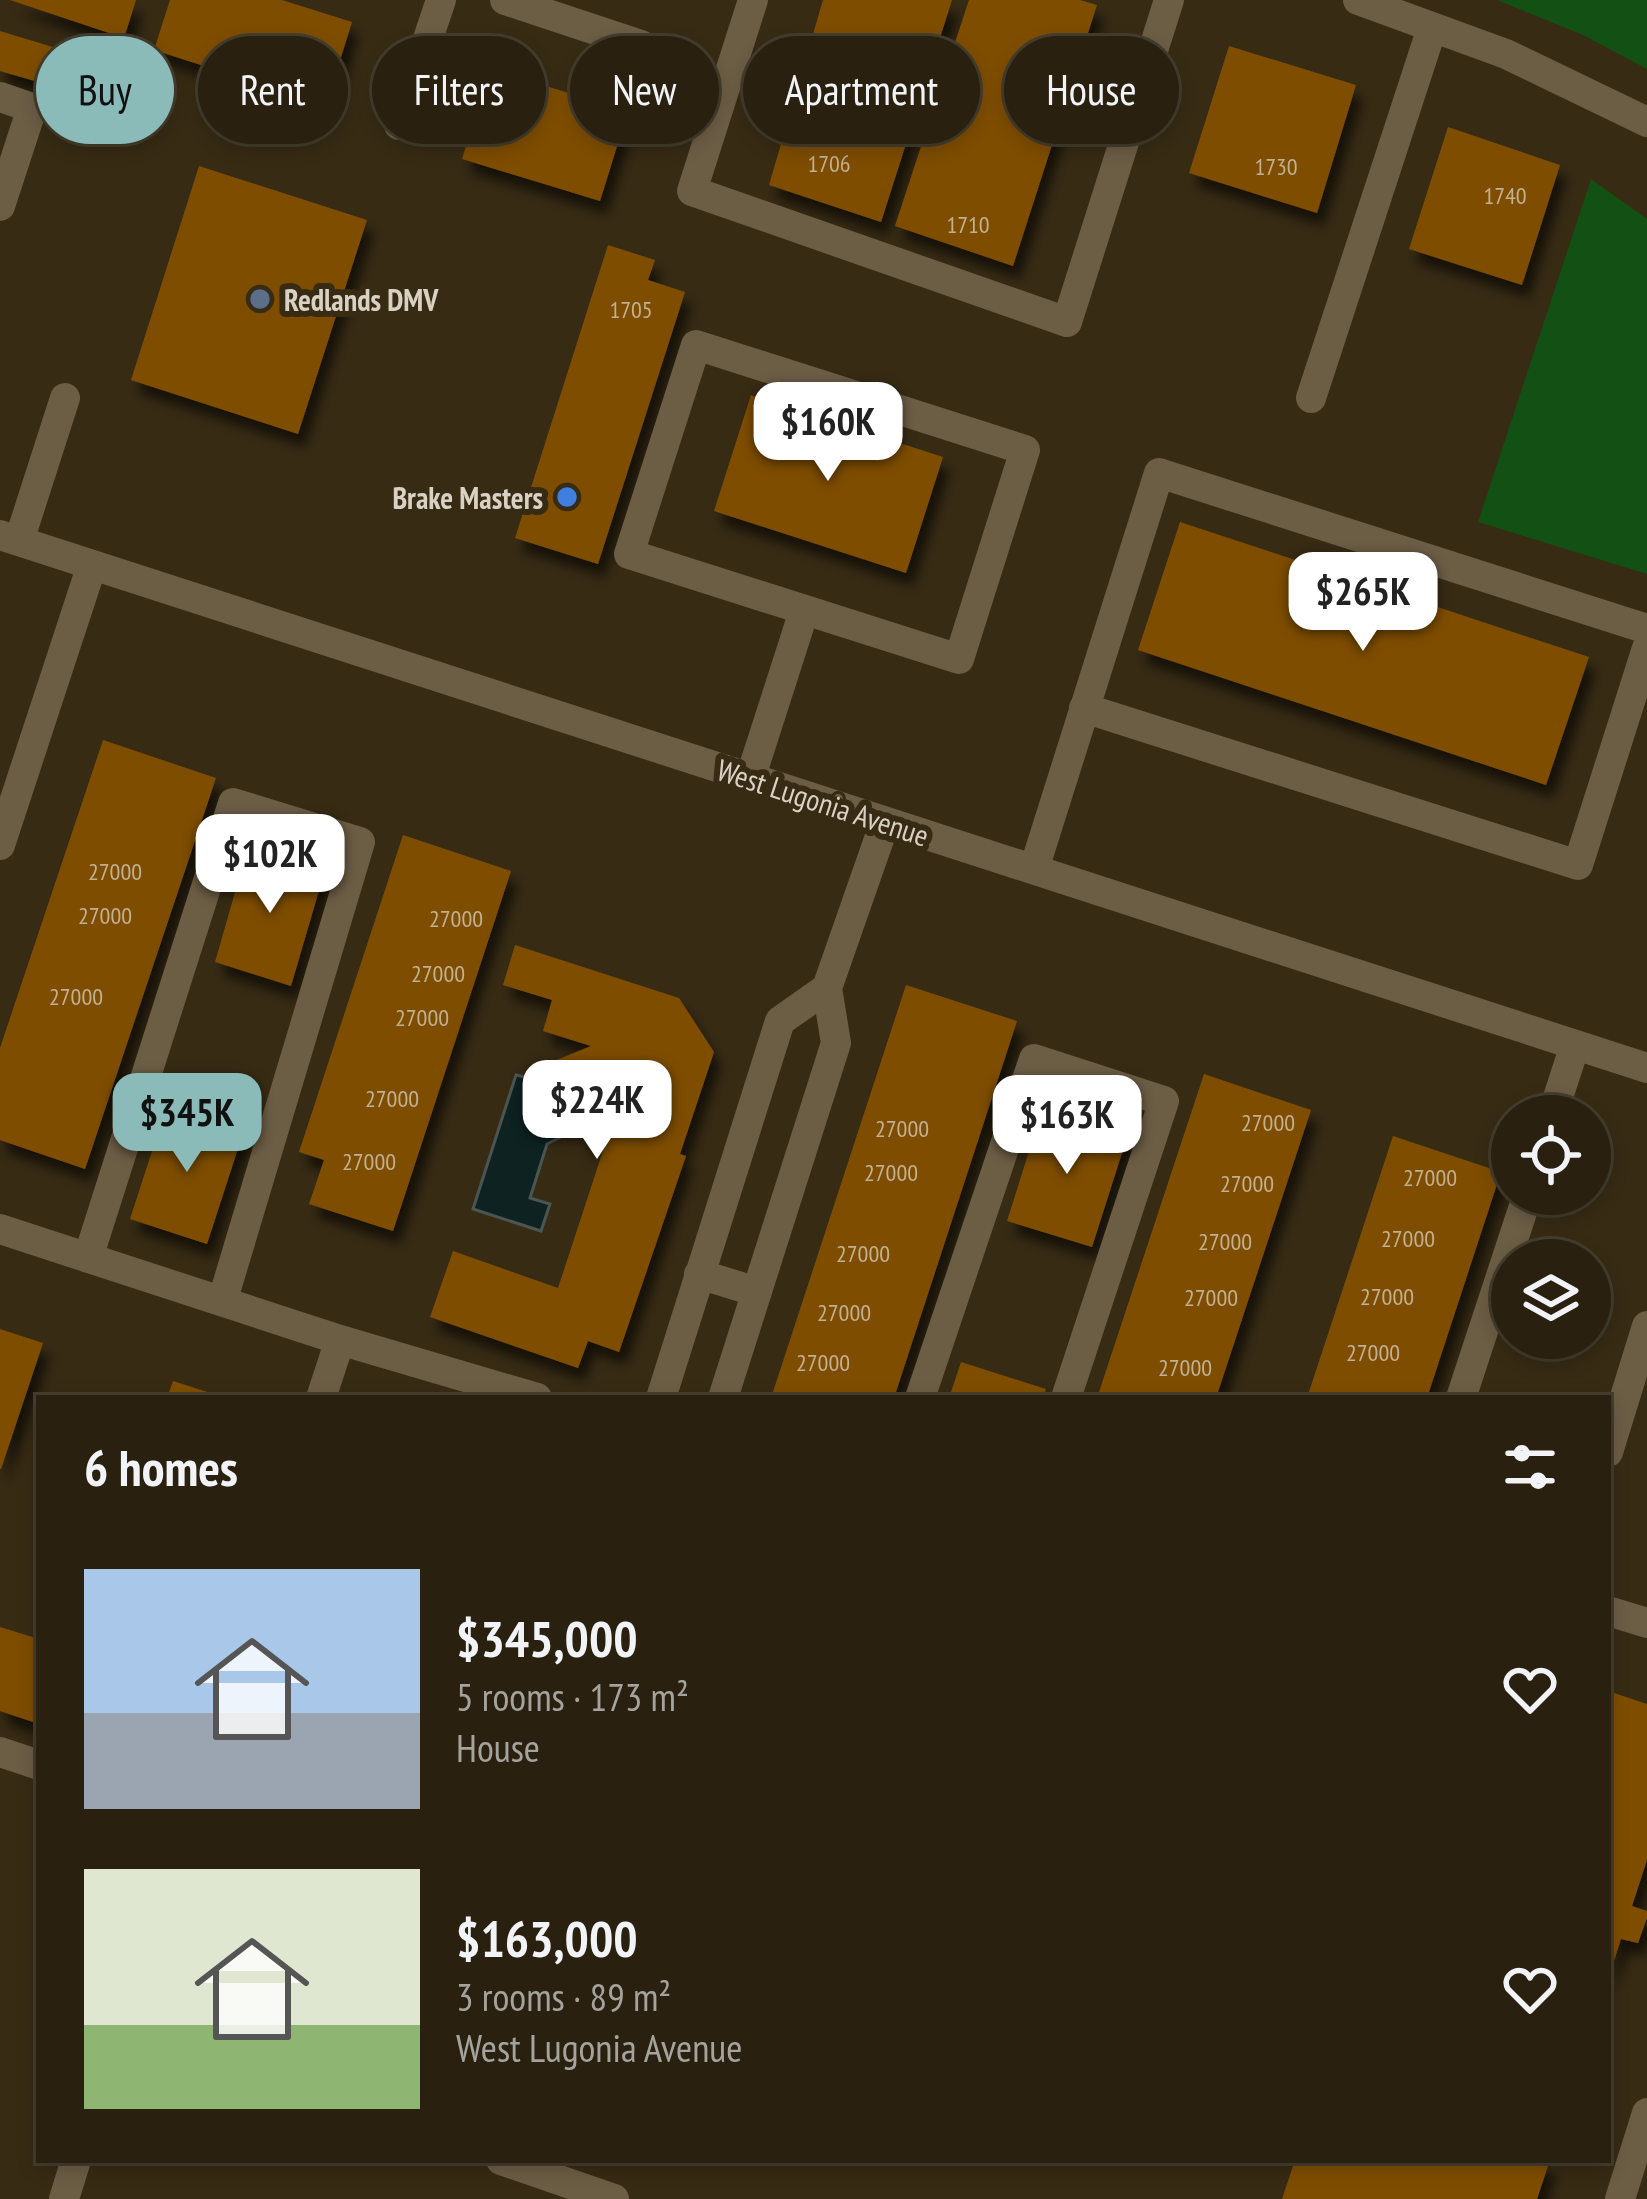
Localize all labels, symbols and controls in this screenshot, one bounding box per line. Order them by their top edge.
chip: Buy [36,36,174,144]
chip: Rent [198,36,348,144]
chip: Filters [372,36,546,144]
chip: New [570,36,719,144]
chip: Apartment [743,36,980,144]
chip: House [1004,36,1179,144]
house number: 1706 [807,148,851,179]
house number: 1730 [1254,151,1298,182]
house number: 1740 [1483,180,1527,211]
house number: 1710 [946,209,990,240]
place label: Redlands DMV [284,280,439,319]
marker: Redlands DMV [247,286,273,312]
house number: 1705 [609,294,653,325]
pin: $160K [744,382,912,484]
text: $160K [781,395,875,446]
place label: Brake Masters [392,478,543,517]
marker: Brake Masters [554,484,580,510]
pin: $265K [1279,552,1447,654]
text: $265K [1316,565,1410,616]
street label: West Lugonia Avenue [712,749,934,855]
pin: $102K [186,814,354,916]
text: $102K [223,827,317,878]
house number: 27000 [88,856,142,887]
house number: 27000 [78,900,132,931]
house number: 27000 [429,903,483,934]
house number: 27000 [411,958,465,989]
house number: 27000 [49,981,103,1012]
house number: 27000 [395,1002,449,1033]
pin: $224K [513,1060,681,1162]
pin: $345K [103,1073,271,1175]
text: $224K [550,1073,644,1124]
pin: $163K [983,1075,1151,1177]
house number: 27000 [365,1083,419,1114]
text: $345K [140,1086,234,1137]
text: $163K [1020,1088,1114,1139]
map controls [1491,1095,1611,1359]
button: locate [1491,1095,1611,1215]
house number: 27000 [1241,1107,1295,1138]
house number: 27000 [875,1113,929,1144]
house number: 27000 [342,1146,396,1177]
house number: 27000 [864,1157,918,1188]
house number: 27000 [1403,1162,1457,1193]
house number: 27000 [1220,1168,1274,1199]
house number: 27000 [1381,1223,1435,1254]
house number: 27000 [1198,1226,1252,1257]
house number: 27000 [836,1238,890,1269]
button: layers [1491,1239,1611,1359]
house number: 27000 [1360,1281,1414,1312]
house number: 27000 [1184,1282,1238,1313]
house number: 27000 [817,1297,871,1328]
house number: 27000 [1346,1337,1400,1368]
house number: 27000 [796,1347,850,1378]
house number: 27000 [1158,1352,1212,1383]
text: 6 homes [84,1434,238,1500]
icon: filters [1497,1434,1563,1500]
text: $345,000 [456,1605,638,1671]
icon: home [180,1617,324,1761]
icon: heart [1497,1656,1563,1722]
text: 5 rooms · 173 m² [456,1671,689,1722]
text: House [456,1722,540,1773]
text: $163,000 [456,1905,638,1971]
icon: home [180,1917,324,2061]
icon: heart [1497,1956,1563,2022]
text: 3 rooms · 89 m² [456,1971,671,2022]
text: West Lugonia Avenue [456,2022,742,2073]

